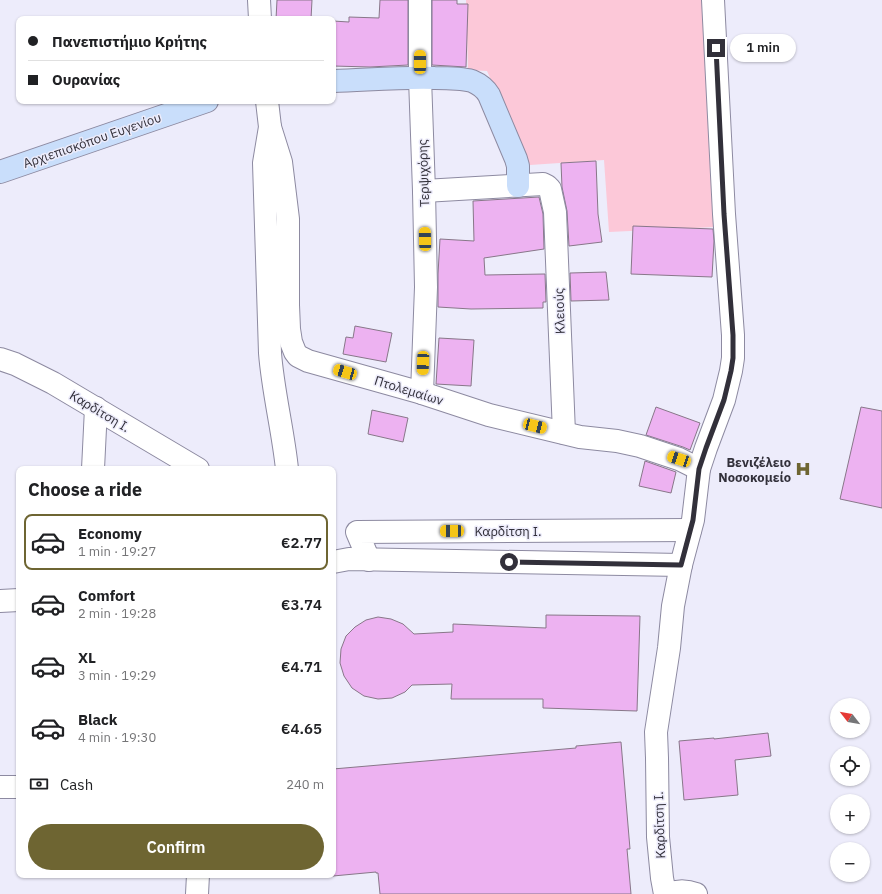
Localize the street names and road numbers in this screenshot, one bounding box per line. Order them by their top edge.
street label: Αρχιεπισκόπου Ευγενίου [21,109,163,172]
street label: Τερψιχόρης [414,139,433,207]
street label: Κλειούς [550,288,569,334]
street label: Πτολεμαίων [372,372,446,409]
street label: Καρδίτση Ι. [67,387,133,436]
street label: Καρδίτση Ι. [474,523,542,540]
street label: Καρδίτση Ι. [650,791,669,859]

